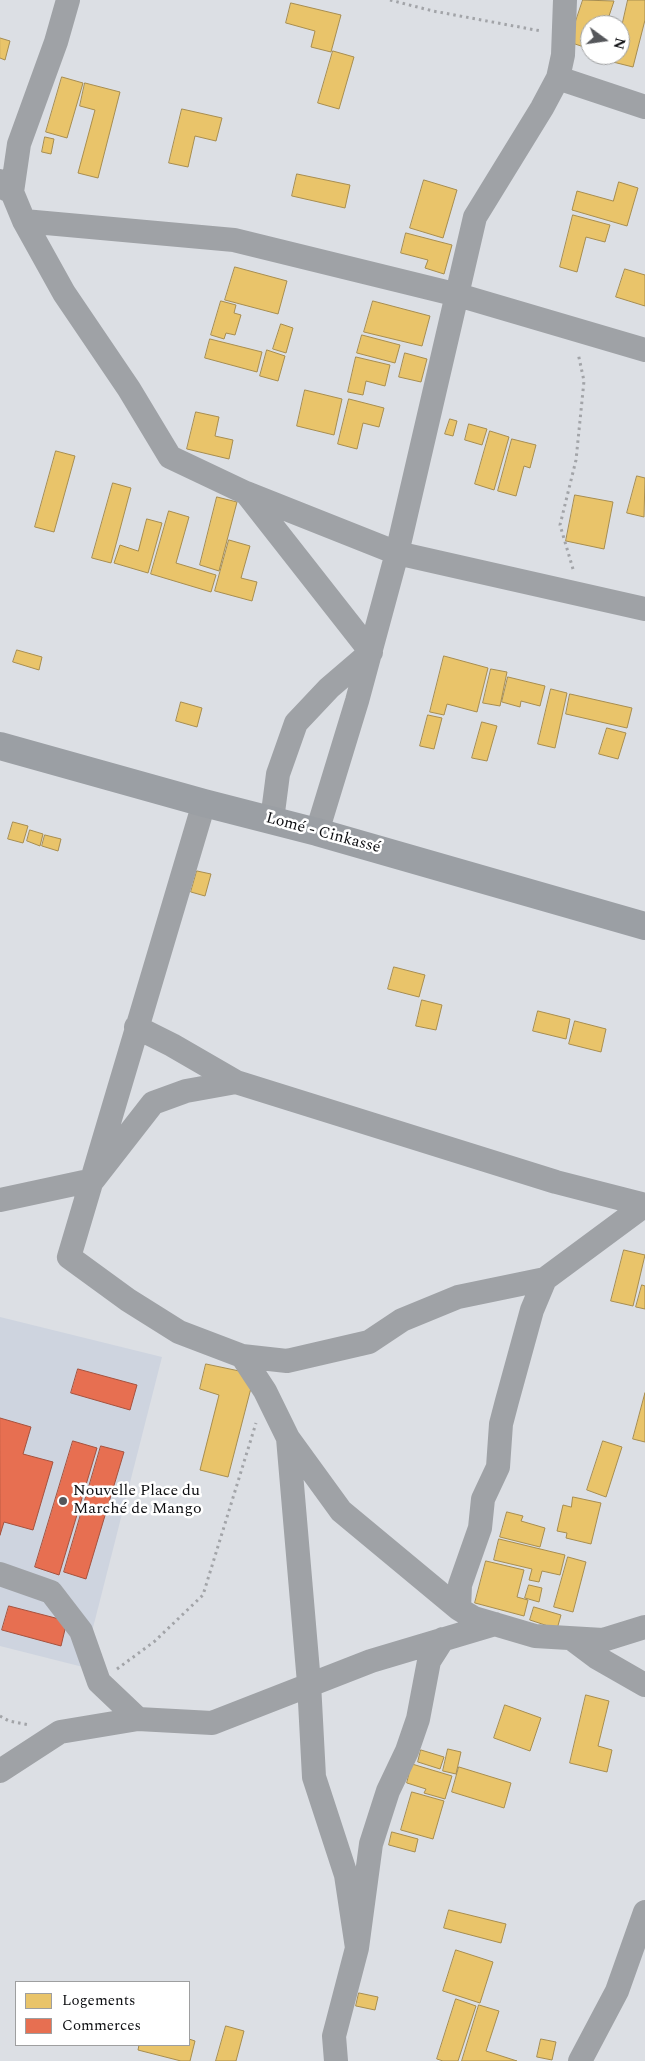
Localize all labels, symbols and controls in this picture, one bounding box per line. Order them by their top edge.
north arrow [580,15,630,65]
text: N [607,35,631,52]
street label: Lomé - Cinkassé [263,809,383,859]
place label: Nouvelle Place du Marché de Mango [73,1482,202,1520]
marker: Nouvelle Place du Marché de Mango [57,1495,69,1507]
legend [15,1981,190,2046]
text: Logements [62,1989,136,2012]
text: Commerces [62,2014,141,2037]

